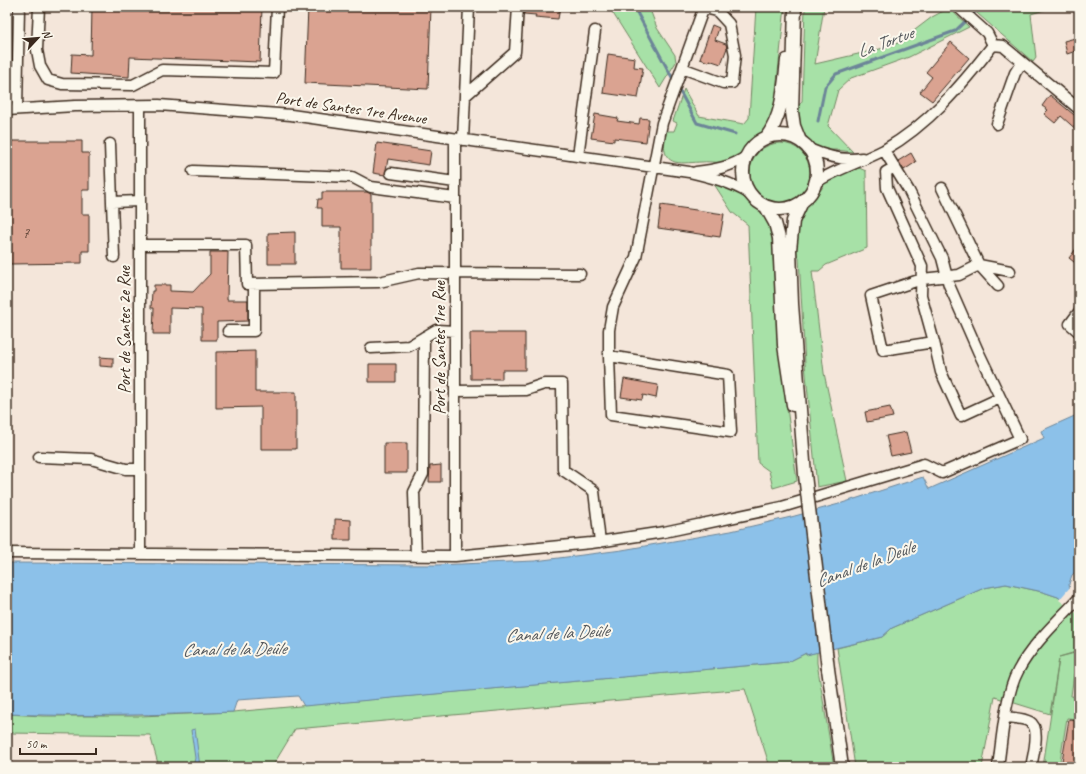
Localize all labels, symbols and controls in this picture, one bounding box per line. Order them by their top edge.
north arrow [18,18,58,58]
water label: La Tortue [854,21,919,62]
text: N [39,27,56,42]
street label: Port de Santes 1re Avenue [274,87,429,129]
house number: 7 [23,224,31,243]
street label: Port de Santes 2e Rue [114,265,135,394]
street label: Port de Santes 1re Rue [429,280,450,415]
water label: Canal de la Deûle [813,535,920,592]
water label: Canal de la Deûle [505,619,612,647]
water label: Canal de la Deûle [182,637,289,661]
scale bar [20,730,96,756]
text: 50 m [26,736,48,752]

